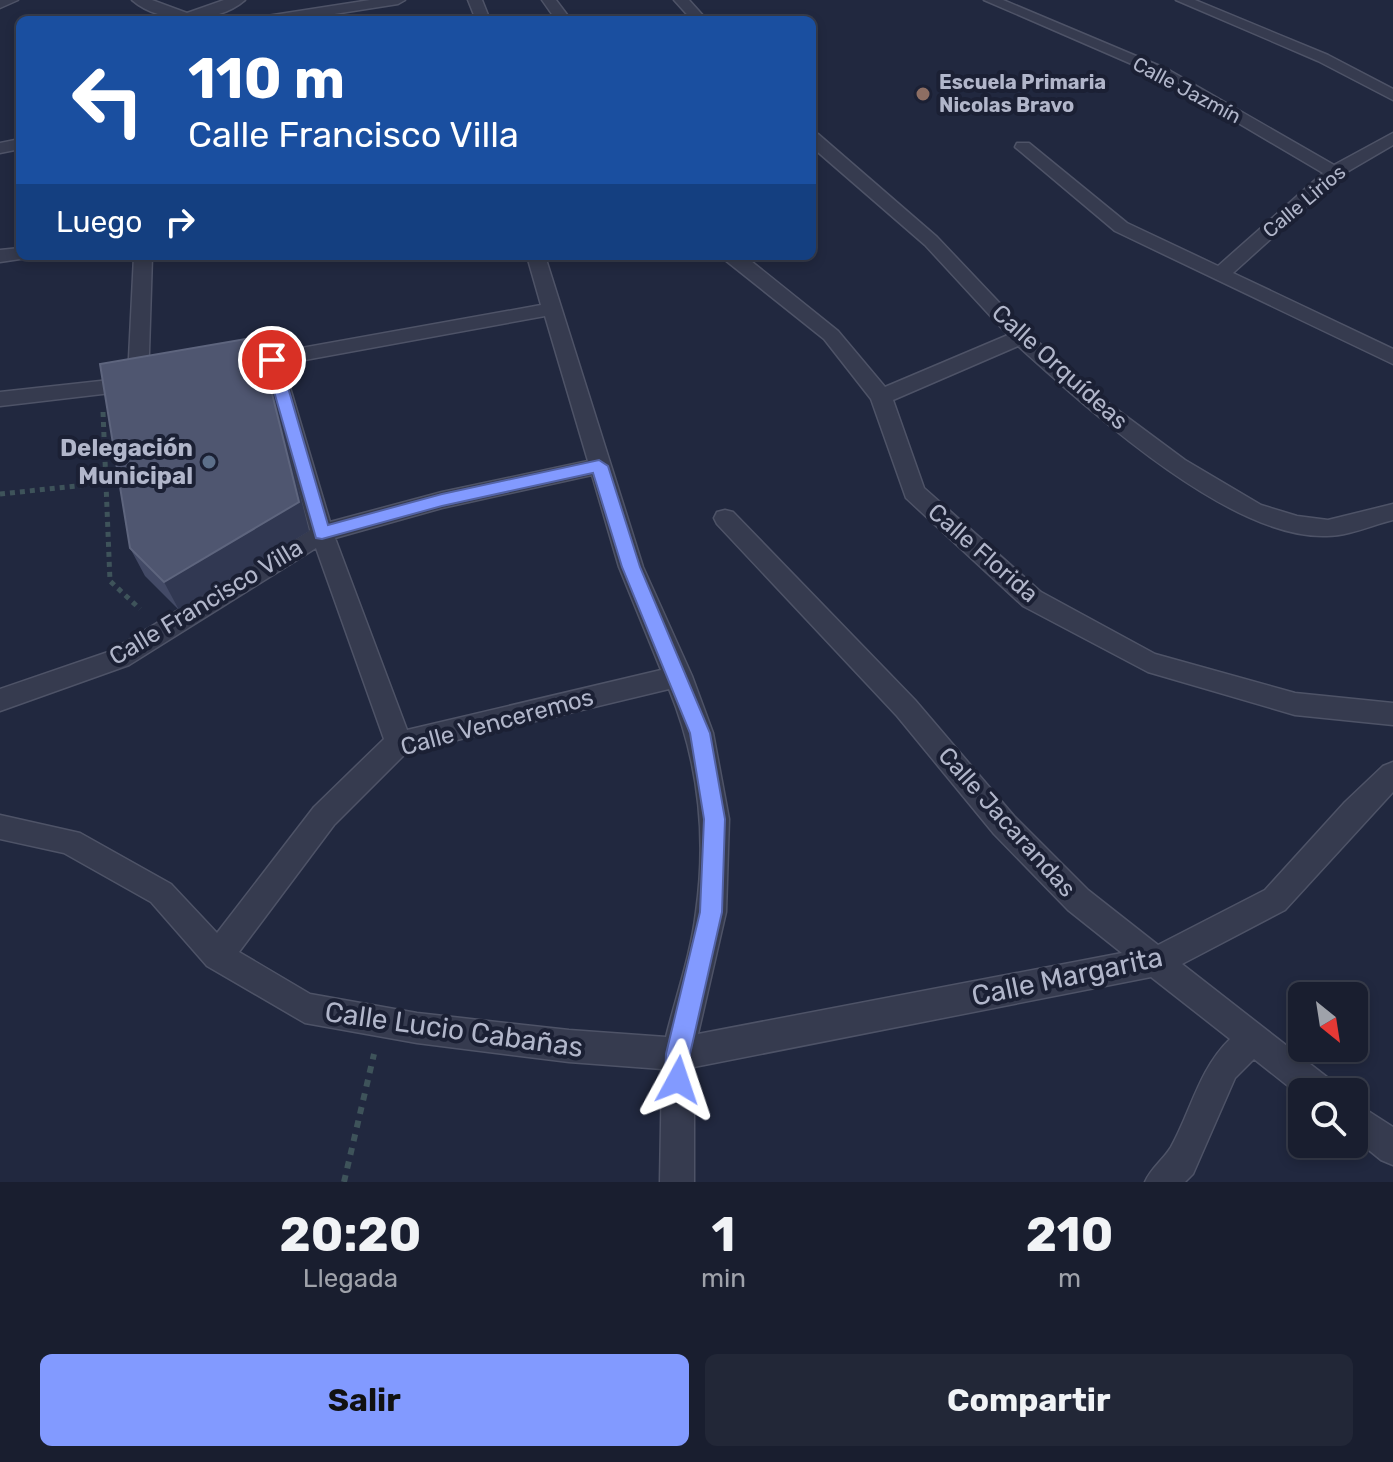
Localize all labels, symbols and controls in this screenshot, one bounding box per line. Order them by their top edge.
text: 110 m [188,46,345,112]
icon: left [56,48,160,152]
street label: Calle Jazmín [1129,52,1245,128]
place label: Escuela Primaria Nicolas Bravo [939,70,1106,117]
marker: Escuela Primaria Nicolas Bravo [914,85,932,103]
text: Calle Francisco Villa [188,113,519,156]
street label: Calle Lirios [1258,160,1350,242]
icon: right [158,200,202,244]
text: Luego [56,204,142,240]
street label: Calle Orquídeas [986,299,1134,435]
pin [238,326,306,394]
icon: arrive [250,338,294,382]
place label: Delegación Municipal [60,434,193,490]
marker: Delegación Municipal [200,453,218,471]
street label: Calle Florida [922,498,1044,608]
street label: Calle Francisco Villa [104,533,308,671]
street label: Calle Venceremos [398,683,596,761]
street label: Calle Jacarandas [933,741,1081,903]
street label: Calle Margarita [969,940,1166,1013]
north arrow [1288,982,1368,1062]
map controls [1288,982,1368,1158]
street label: Calle Lucio Cabañas [323,995,585,1064]
position arrow [636,1038,720,1122]
button: search [1288,1078,1368,1158]
text: 20:20 [280,1206,421,1263]
text: 1 [712,1206,735,1263]
text: 210 [1026,1206,1113,1263]
text: Llegada [303,1263,398,1294]
text: min [701,1263,746,1294]
text: m [1058,1263,1081,1294]
button: Salir [40,1354,689,1446]
button: Compartir [705,1354,1353,1446]

